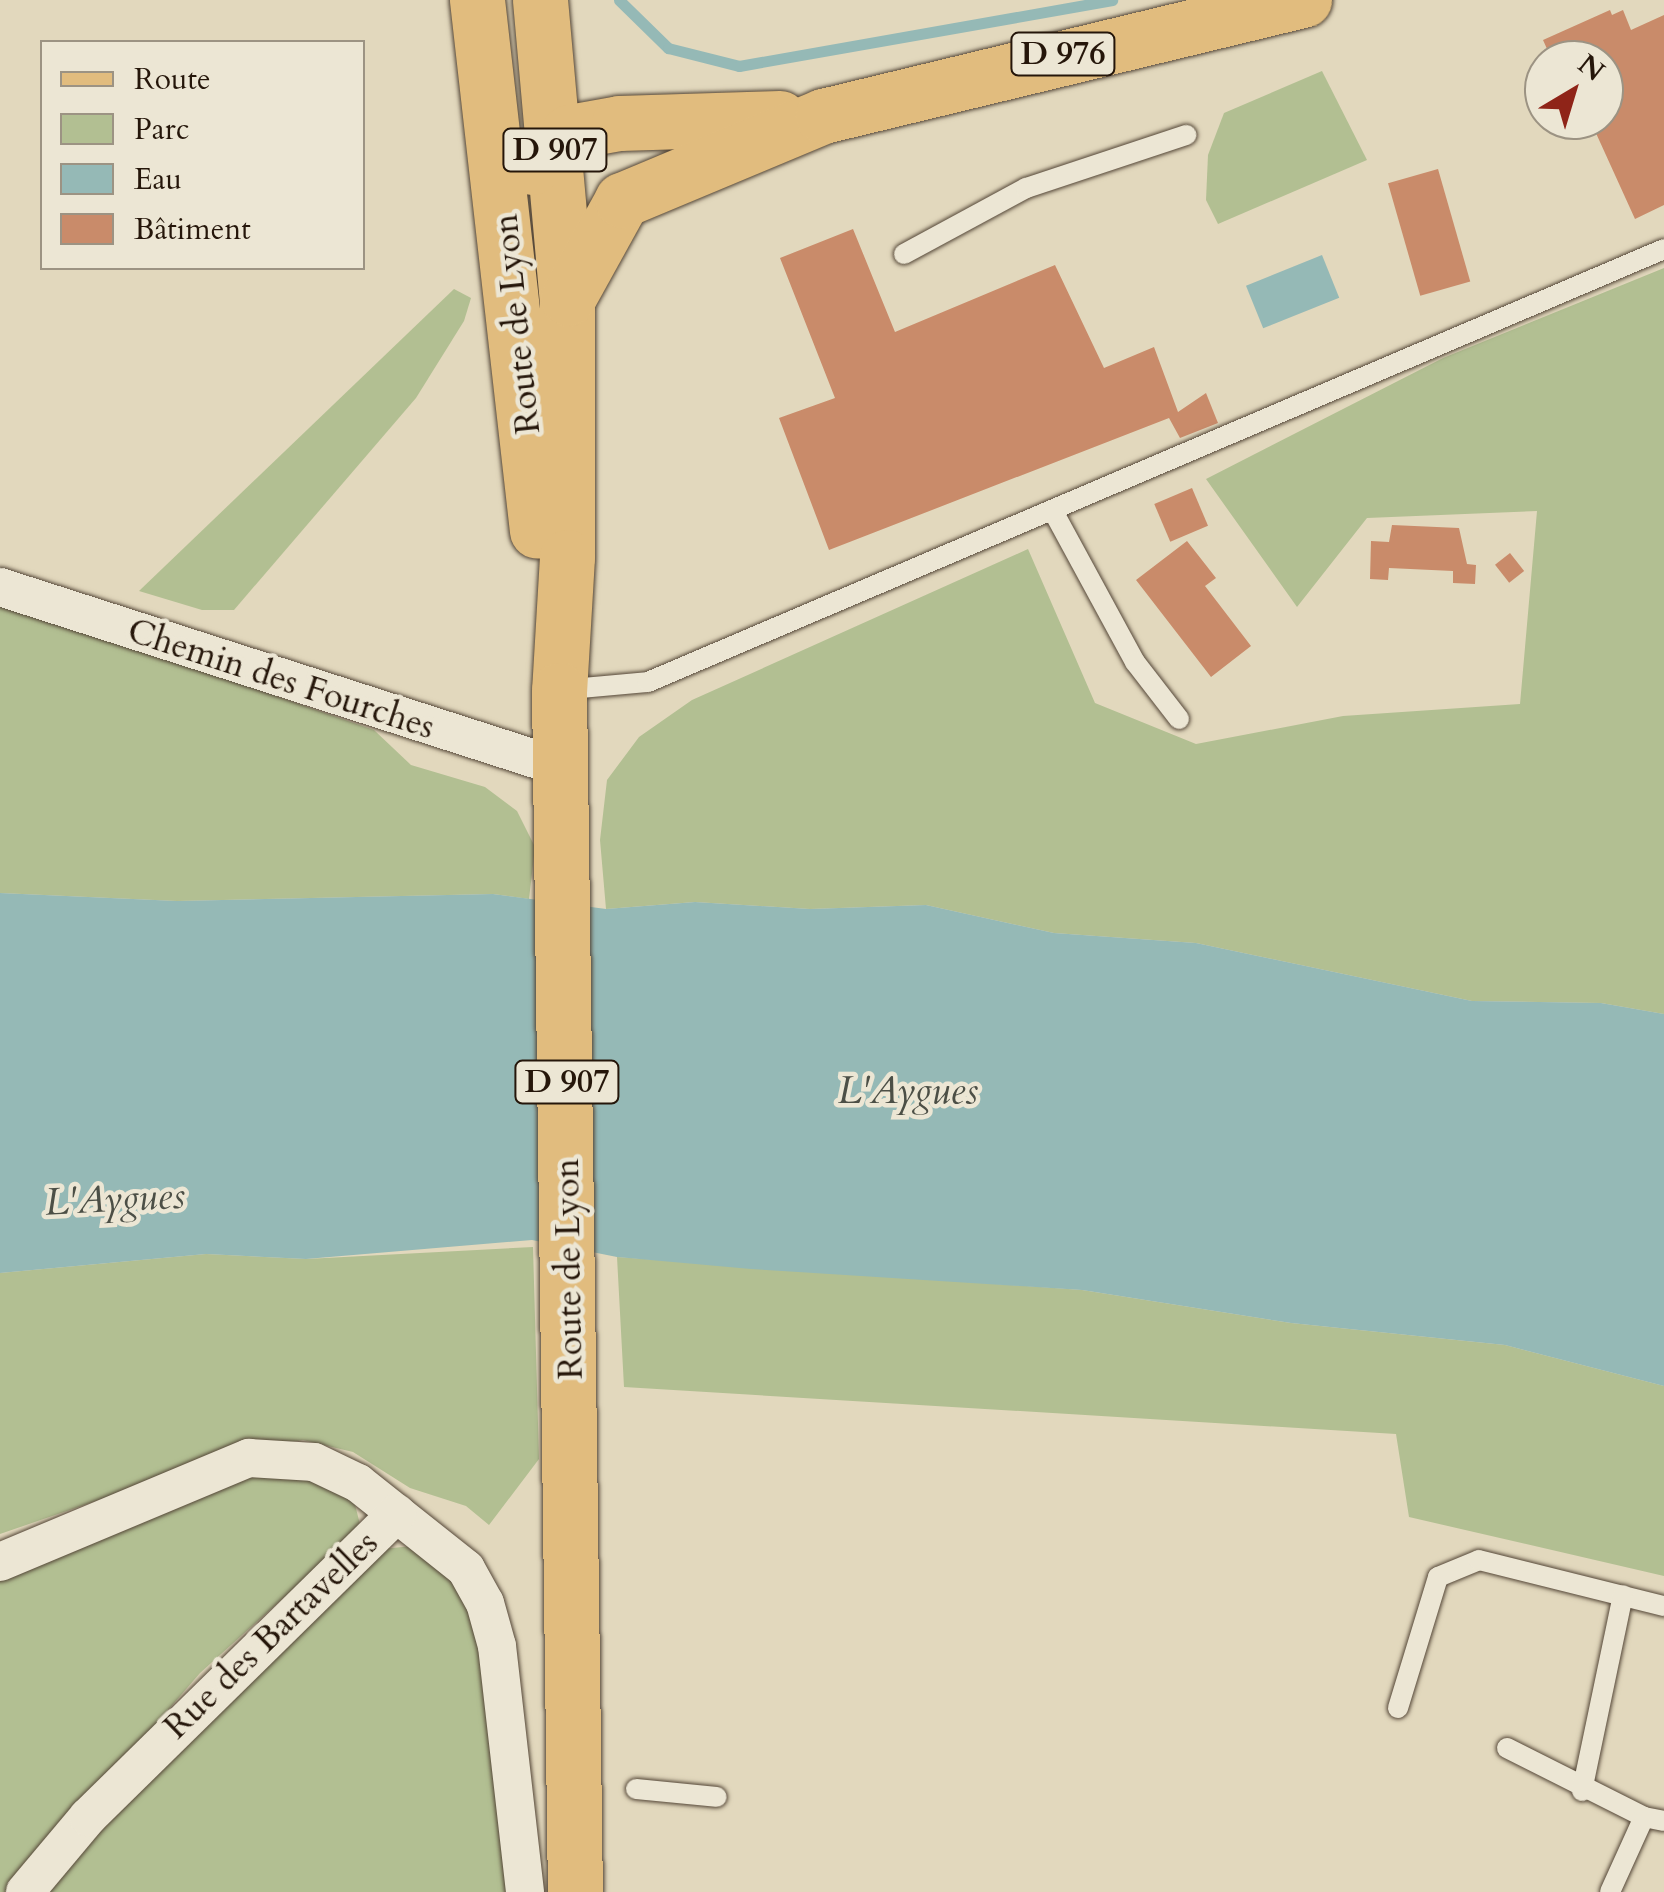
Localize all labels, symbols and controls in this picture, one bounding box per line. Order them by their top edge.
road number: D 976 [1008,27,1118,81]
legend [40,40,365,270]
north arrow [1524,40,1624,140]
text: N [1570,45,1613,90]
text: Route [134,59,211,100]
text: Parc [134,109,189,150]
road number: D 907 [500,123,610,177]
text: Eau [134,159,182,200]
text: Bâtiment [134,209,251,250]
street label: Route de Lyon [485,212,549,436]
street label: Chemin des Fourches [122,610,440,748]
road number: D 907 [512,1055,622,1109]
water label: L'Aygues [838,1069,978,1115]
street label: Route de Lyon [546,1158,592,1380]
water label: L'Aygues [44,1174,186,1226]
street label: Rue des Bartavelles [155,1522,387,1748]

